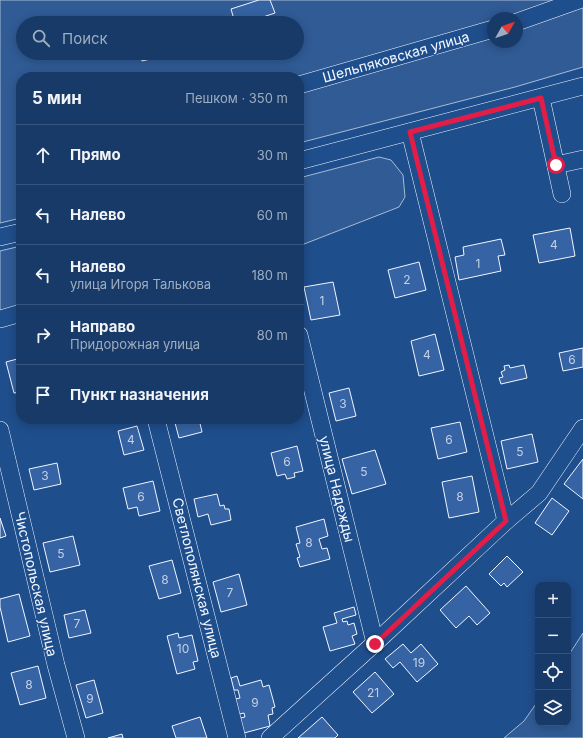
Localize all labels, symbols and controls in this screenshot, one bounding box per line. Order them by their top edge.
north arrow [487,12,523,48]
search box [16,16,304,60]
icon: search [30,27,52,49]
street label: Шельпяковская улица [320,27,471,86]
text: Поиск [62,29,108,48]
text: 5 мин [32,88,82,108]
text: Пешком · 350 m [185,90,288,106]
icon: ahead [32,144,54,166]
text: Прямо [70,145,121,164]
text: 30 m [257,147,288,163]
route start [547,156,565,174]
icon: left [32,204,54,226]
text: Налево [70,205,126,224]
text: 60 m [257,207,288,223]
house number: 4 [550,237,558,252]
house number: 1 [476,256,480,271]
text: Налево [70,257,126,276]
icon: left [32,264,54,286]
text: 180 m [251,267,288,283]
house number: 2 [403,272,411,287]
text: улица Игоря Талькова [70,276,211,292]
house number: 1 [320,293,324,308]
text: Направо [70,317,135,336]
icon: right [32,324,54,346]
text: 80 m [257,327,288,343]
text: Придорожная улица [70,336,200,352]
house number: 4 [423,347,431,362]
house number: 6 [568,352,576,367]
icon: arrive [32,384,54,406]
text: Пункт назначения [70,385,209,404]
house number: 3 [339,396,347,411]
house number: 4 [127,432,135,447]
house number: 6 [445,432,453,447]
street label: улица Надежды [316,434,359,544]
house number: 5 [516,444,524,459]
house number: 6 [283,454,291,469]
house number: 5 [360,464,368,479]
house number: 3 [41,468,49,483]
house number: 6 [137,489,145,504]
house number: 8 [456,489,464,504]
street label: Светлополянская улица [169,496,226,660]
street label: Чистопольская улица [12,510,61,658]
house number: 8 [305,535,313,550]
house number: 5 [57,546,65,561]
house number: 8 [161,572,169,587]
map controls [535,582,571,726]
button: + [535,582,571,618]
house number: 7 [227,585,234,600]
house number: 7 [74,616,81,631]
button: − [535,618,571,654]
route end [366,635,384,653]
house number: 10 [177,641,189,656]
button: locate [535,654,571,690]
house number: 19 [413,655,425,670]
house number: 8 [25,677,33,692]
house number: 21 [367,685,379,700]
button: layers [535,690,571,726]
house number: 9 [86,691,94,706]
house number: 9 [251,695,259,710]

